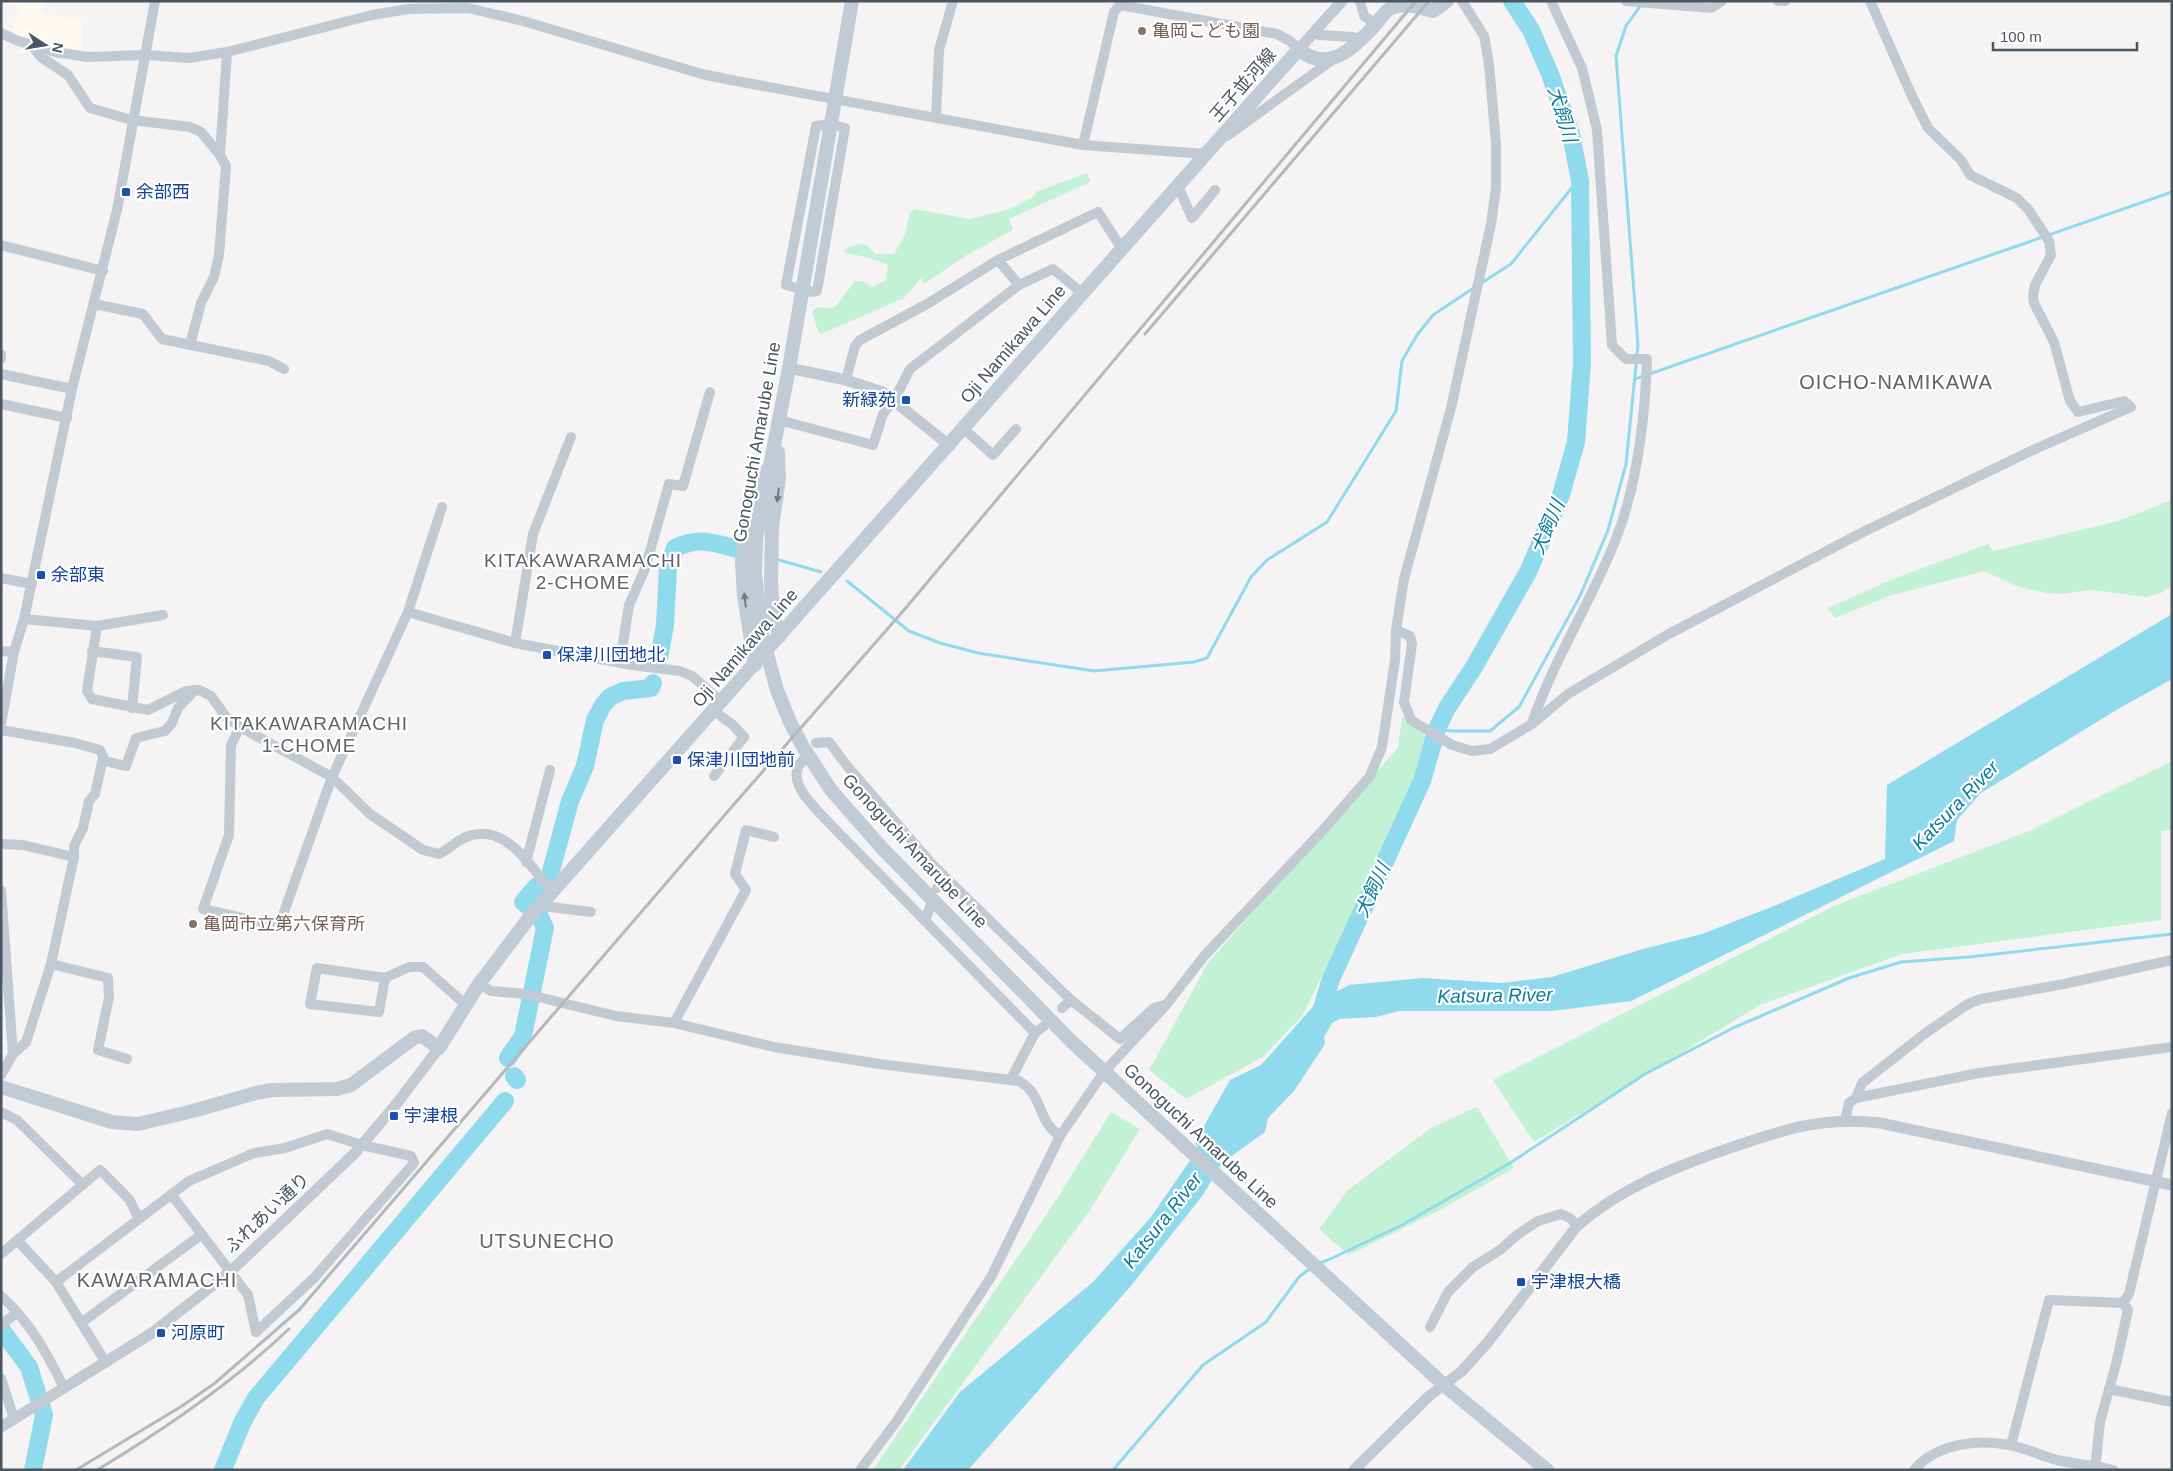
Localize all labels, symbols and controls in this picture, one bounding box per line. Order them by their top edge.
north arrow [20,20,70,70]
scale bar [1993,20,2137,52]
place label: 亀岡こども園 [1152,21,1260,41]
marker: 亀岡こども園 [1136,25,1148,37]
text: 100 m [2000,28,2042,45]
text: N [49,41,67,54]
street label: 王子並河線 [1206,44,1280,126]
water label: 犬飼川 [1544,84,1581,146]
place label: 余部西 [136,182,190,202]
marker: 余部西 [120,186,132,198]
street label: Oji Namikawa Line [956,281,1070,407]
street label: Gonoguchi Amarube Line [730,340,784,544]
district label: OICHO-NAMIKAWA [1799,371,1993,393]
place label: 新緑苑 [842,390,896,410]
marker: 新緑苑 [900,394,912,406]
one-way arrow [774,487,782,503]
water label: 犬飼川 [1527,495,1569,558]
district label: KITAKAWARAMACHI 2-CHOME [484,550,682,593]
place label: 余部東 [51,565,105,585]
marker: 余部東 [35,569,47,581]
street label: Oji Namikawa Line [688,585,802,711]
one-way arrow [741,591,749,607]
place label: 保津川団地北 [557,645,665,665]
marker: 保津川団地北 [541,649,553,661]
district label: KITAKAWARAMACHI 1-CHOME [210,713,408,756]
place label: 保津川団地前 [687,750,795,770]
marker: 保津川団地前 [671,754,683,766]
water label: Katsura River [1908,756,2003,854]
street label: Gonoguchi Amarube Line [838,770,992,932]
water label: 犬飼川 [1351,858,1395,920]
place label: 亀岡市立第六保育所 [203,914,365,934]
marker: 亀岡市立第六保育所 [187,918,199,930]
water label: Katsura River [1437,984,1553,1007]
street label: Gonoguchi Amarube Line [1120,1059,1282,1213]
place label: 宇津根 [404,1106,458,1126]
marker: 宇津根 [388,1110,400,1122]
water label: Katsura River [1119,1168,1207,1272]
street label: ふれあい通り [221,1169,313,1257]
district label: UTSUNECHO [479,1230,615,1252]
district label: KAWARAMACHI [77,1269,237,1291]
place label: 宇津根大橋 [1531,1272,1621,1292]
marker: 宇津根大橋 [1515,1276,1527,1288]
place label: 河原町 [171,1323,225,1343]
marker: 河原町 [155,1327,167,1339]

